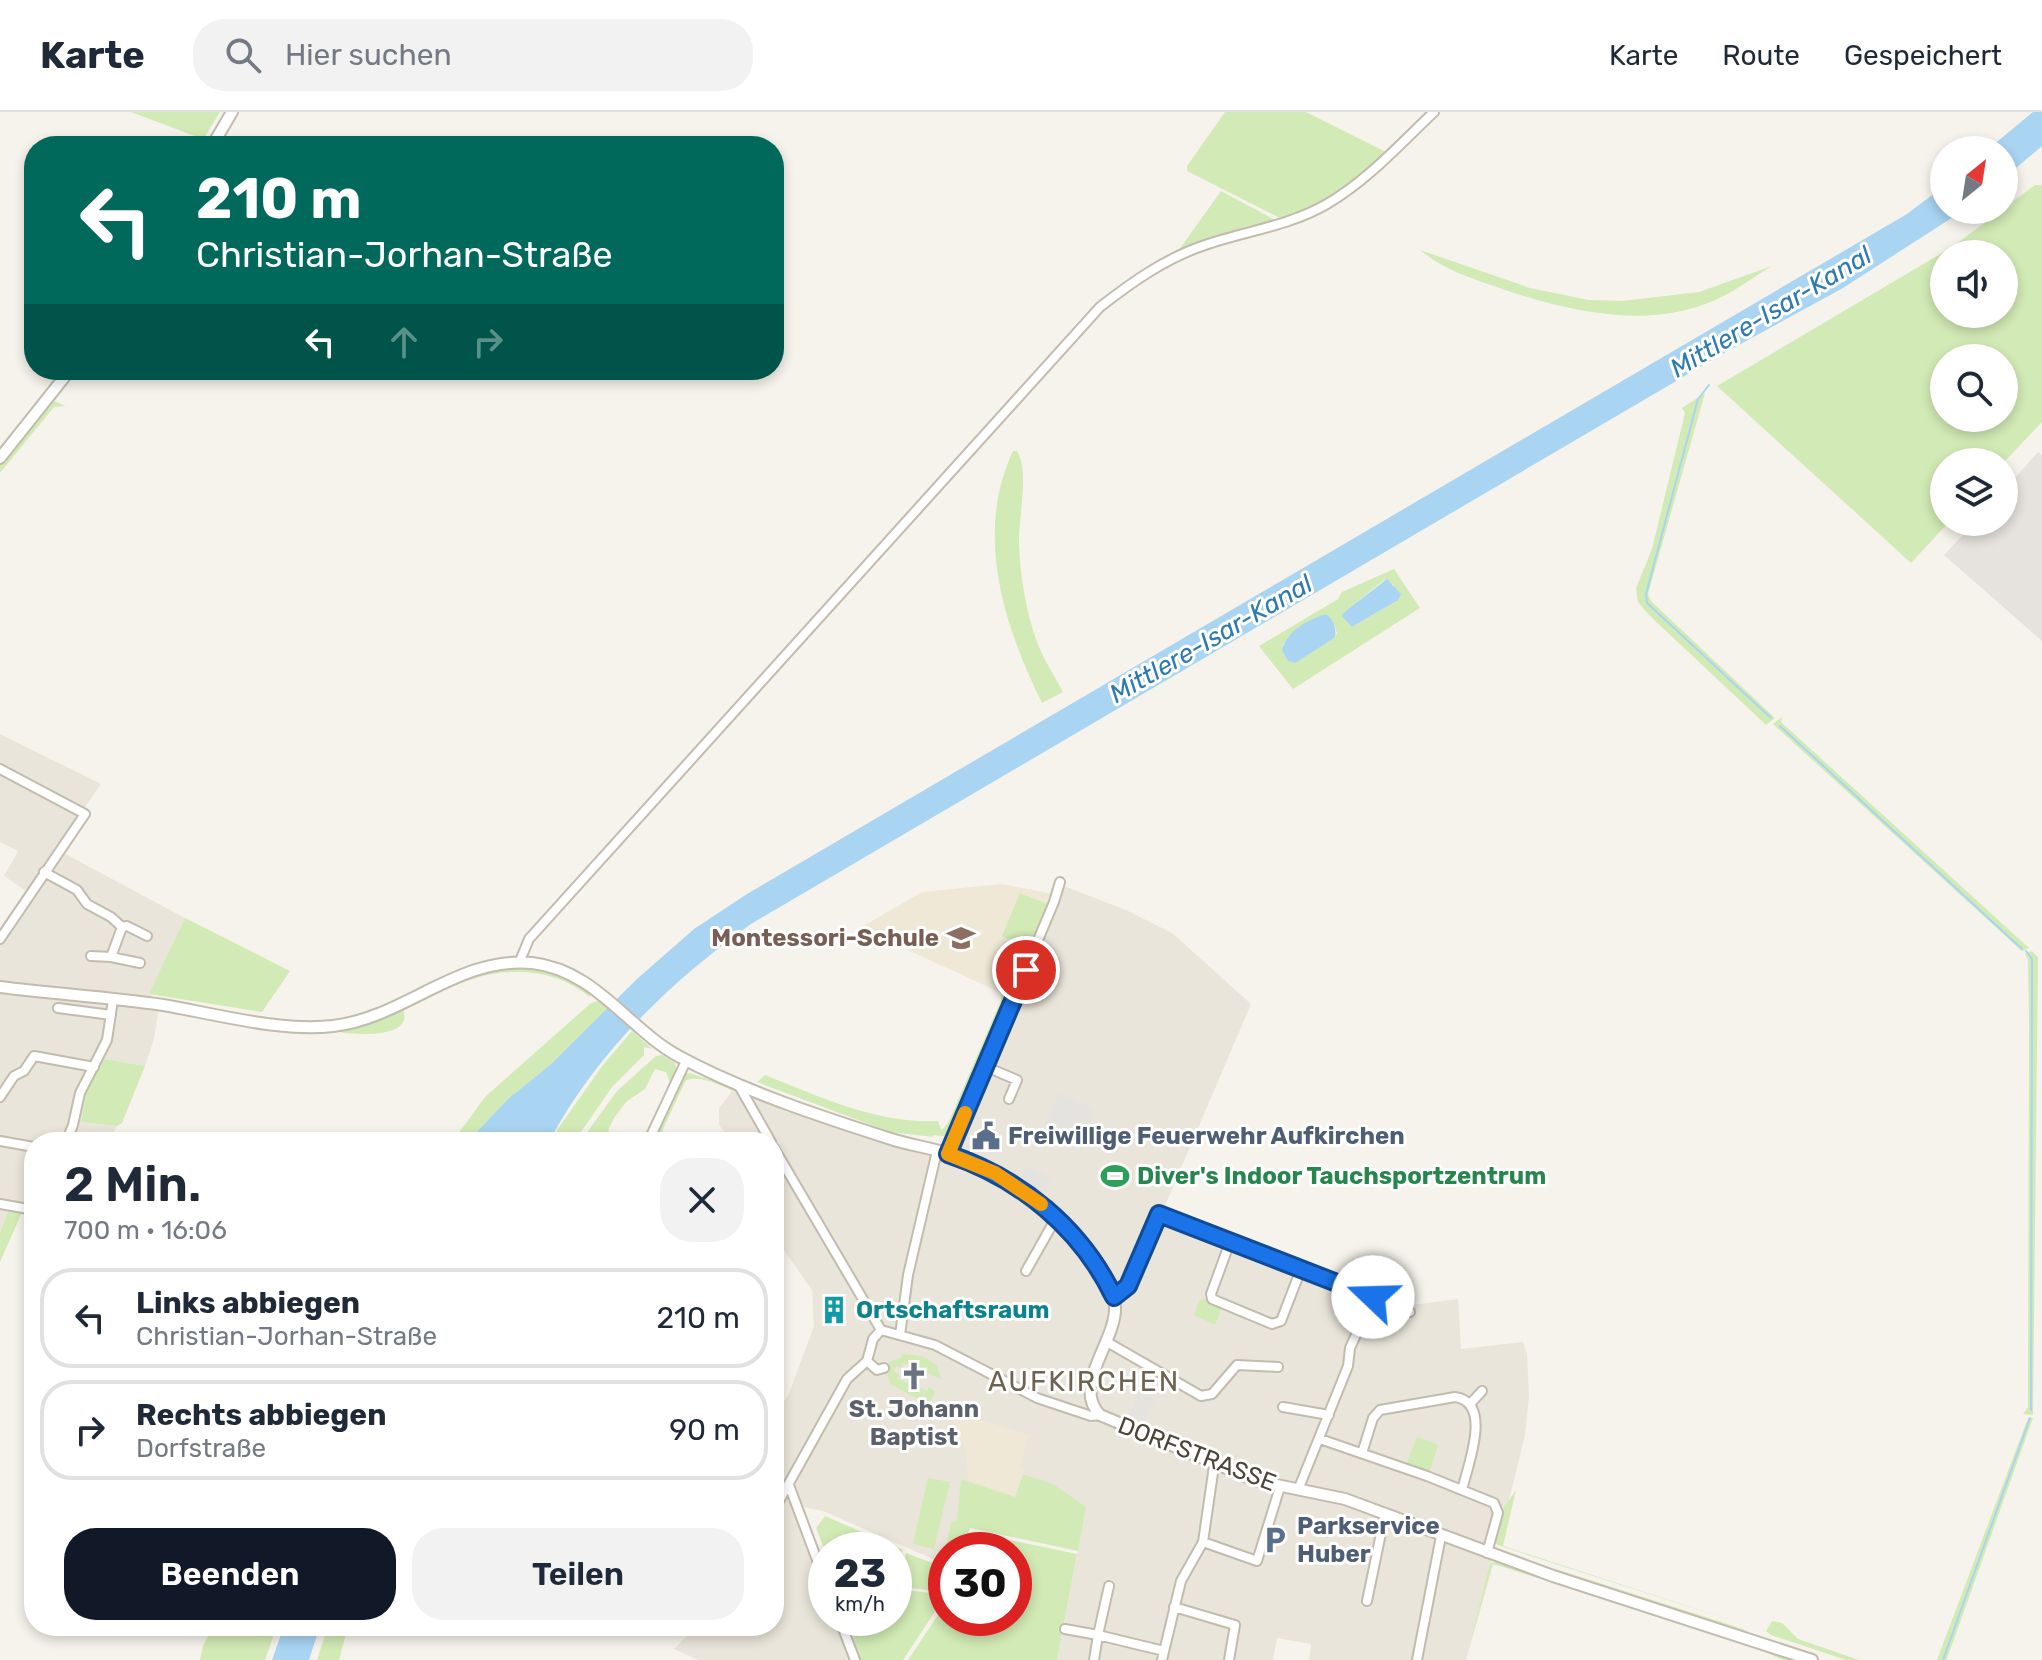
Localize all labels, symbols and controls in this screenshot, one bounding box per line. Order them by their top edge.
search box [193,19,753,91]
text: Karte [40,32,145,78]
icon: search [221,33,265,77]
text: Hier suchen [285,37,452,73]
text: Karte [1609,39,1678,72]
text: Route [1722,39,1800,72]
text: Gespeichert [1844,39,2002,72]
north arrow [1930,136,2018,224]
map controls [1930,136,2018,536]
text: 210 m [196,166,362,232]
icon: left [64,168,168,272]
text: Christian-Jorhan-Straße [196,233,613,276]
water label: Mittlere-Isar-Kanal [1665,239,1878,384]
button: sound [1930,240,2018,328]
icon: left [298,320,342,364]
icon: ahead [382,320,426,364]
icon: right [466,320,510,364]
button: search [1930,344,2018,432]
button: layers [1930,448,2018,536]
water label: Mittlere-Isar-Kanal [1104,568,1319,710]
school or university icon: Montessori-Schule [946,923,976,953]
place label: Montessori-Schule [711,924,939,952]
pin [992,936,1060,1004]
icon: arrive [1004,948,1048,992]
public building icon: Freiwillige Feuerwehr Aufkirchen [971,1121,1001,1151]
place label: Freiwillige Feuerwehr Aufkirchen [1008,1122,1405,1150]
text: 2 Min. [64,1156,201,1213]
button: close [660,1158,744,1242]
sports icon: Diver's Indoor Tauchsportzentrum [1100,1161,1130,1191]
place label: Diver's Indoor Tauchsportzentrum [1137,1162,1546,1190]
text: 700 m · 16:06 [64,1215,227,1246]
position arrow [1331,1255,1415,1339]
text: Links abbiegen [136,1285,360,1321]
building icon: Ortschaftsraum [819,1295,849,1325]
icon: left [68,1296,112,1340]
place label: Ortschaftsraum [856,1296,1050,1324]
text: 210 m [656,1300,740,1336]
text: Christian-Jorhan-Straße [136,1321,437,1352]
church icon: St. Johann Baptist [899,1361,929,1391]
district label: AUFKIRCHEN [988,1365,1180,1398]
place label: St. Johann Baptist [849,1395,979,1451]
text: Rechts abbiegen [136,1397,386,1433]
icon: right [68,1408,112,1452]
street label: DORFSTRASSE [1114,1411,1280,1497]
text: 90 m [669,1412,740,1448]
text: Dorfstraße [136,1433,266,1464]
place label: Parkservice Huber [1297,1512,1440,1568]
parking icon: Parkservice Huber [1260,1525,1290,1555]
button: Beenden [64,1528,396,1620]
button: Teilen [412,1528,744,1620]
speed limit sign: 30 [928,1532,1032,1636]
text: 23 [834,1550,886,1597]
text: km/h [835,1592,885,1616]

